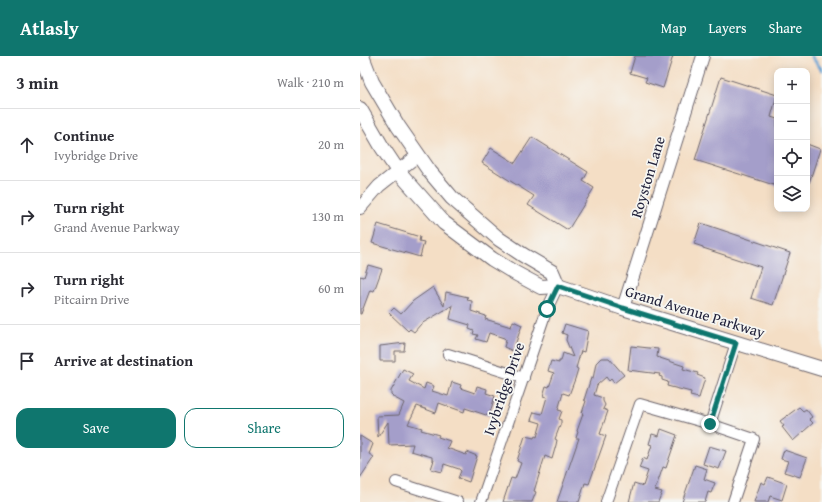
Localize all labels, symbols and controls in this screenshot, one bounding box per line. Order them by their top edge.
text: Atlasly [20,14,79,42]
text: Map [661,18,687,38]
text: Layers [709,18,747,38]
text: Share [769,18,802,38]
map controls [774,68,810,212]
button: + [774,68,810,104]
text: 3 min [16,70,58,95]
text: Walk · 210 m [277,73,344,92]
button: − [774,104,810,140]
text: Continue [54,125,115,146]
street label: Royston Lane [625,133,670,220]
icon: ahead [16,134,38,156]
text: 20 m [318,135,344,154]
button: locate [774,140,810,176]
text: Ivybridge Drive [54,146,138,165]
button: layers [774,176,810,212]
text: Turn right [54,197,125,218]
icon: right [16,206,38,228]
text: 130 m [312,207,344,226]
text: Grand Avenue Parkway [54,218,180,237]
text: Turn right [54,269,125,290]
icon: right [16,278,38,300]
text: 60 m [318,279,344,298]
street label: Grand Avenue Parkway [623,280,768,343]
text: Pitcairn Drive [54,290,129,309]
route start [538,300,556,318]
street label: Ivybridge Drive [478,339,529,438]
icon: arrive [16,350,38,372]
text: Arrive at destination [54,350,193,371]
button: Save [16,408,176,448]
button: Share [184,408,344,448]
route end [701,415,719,433]

